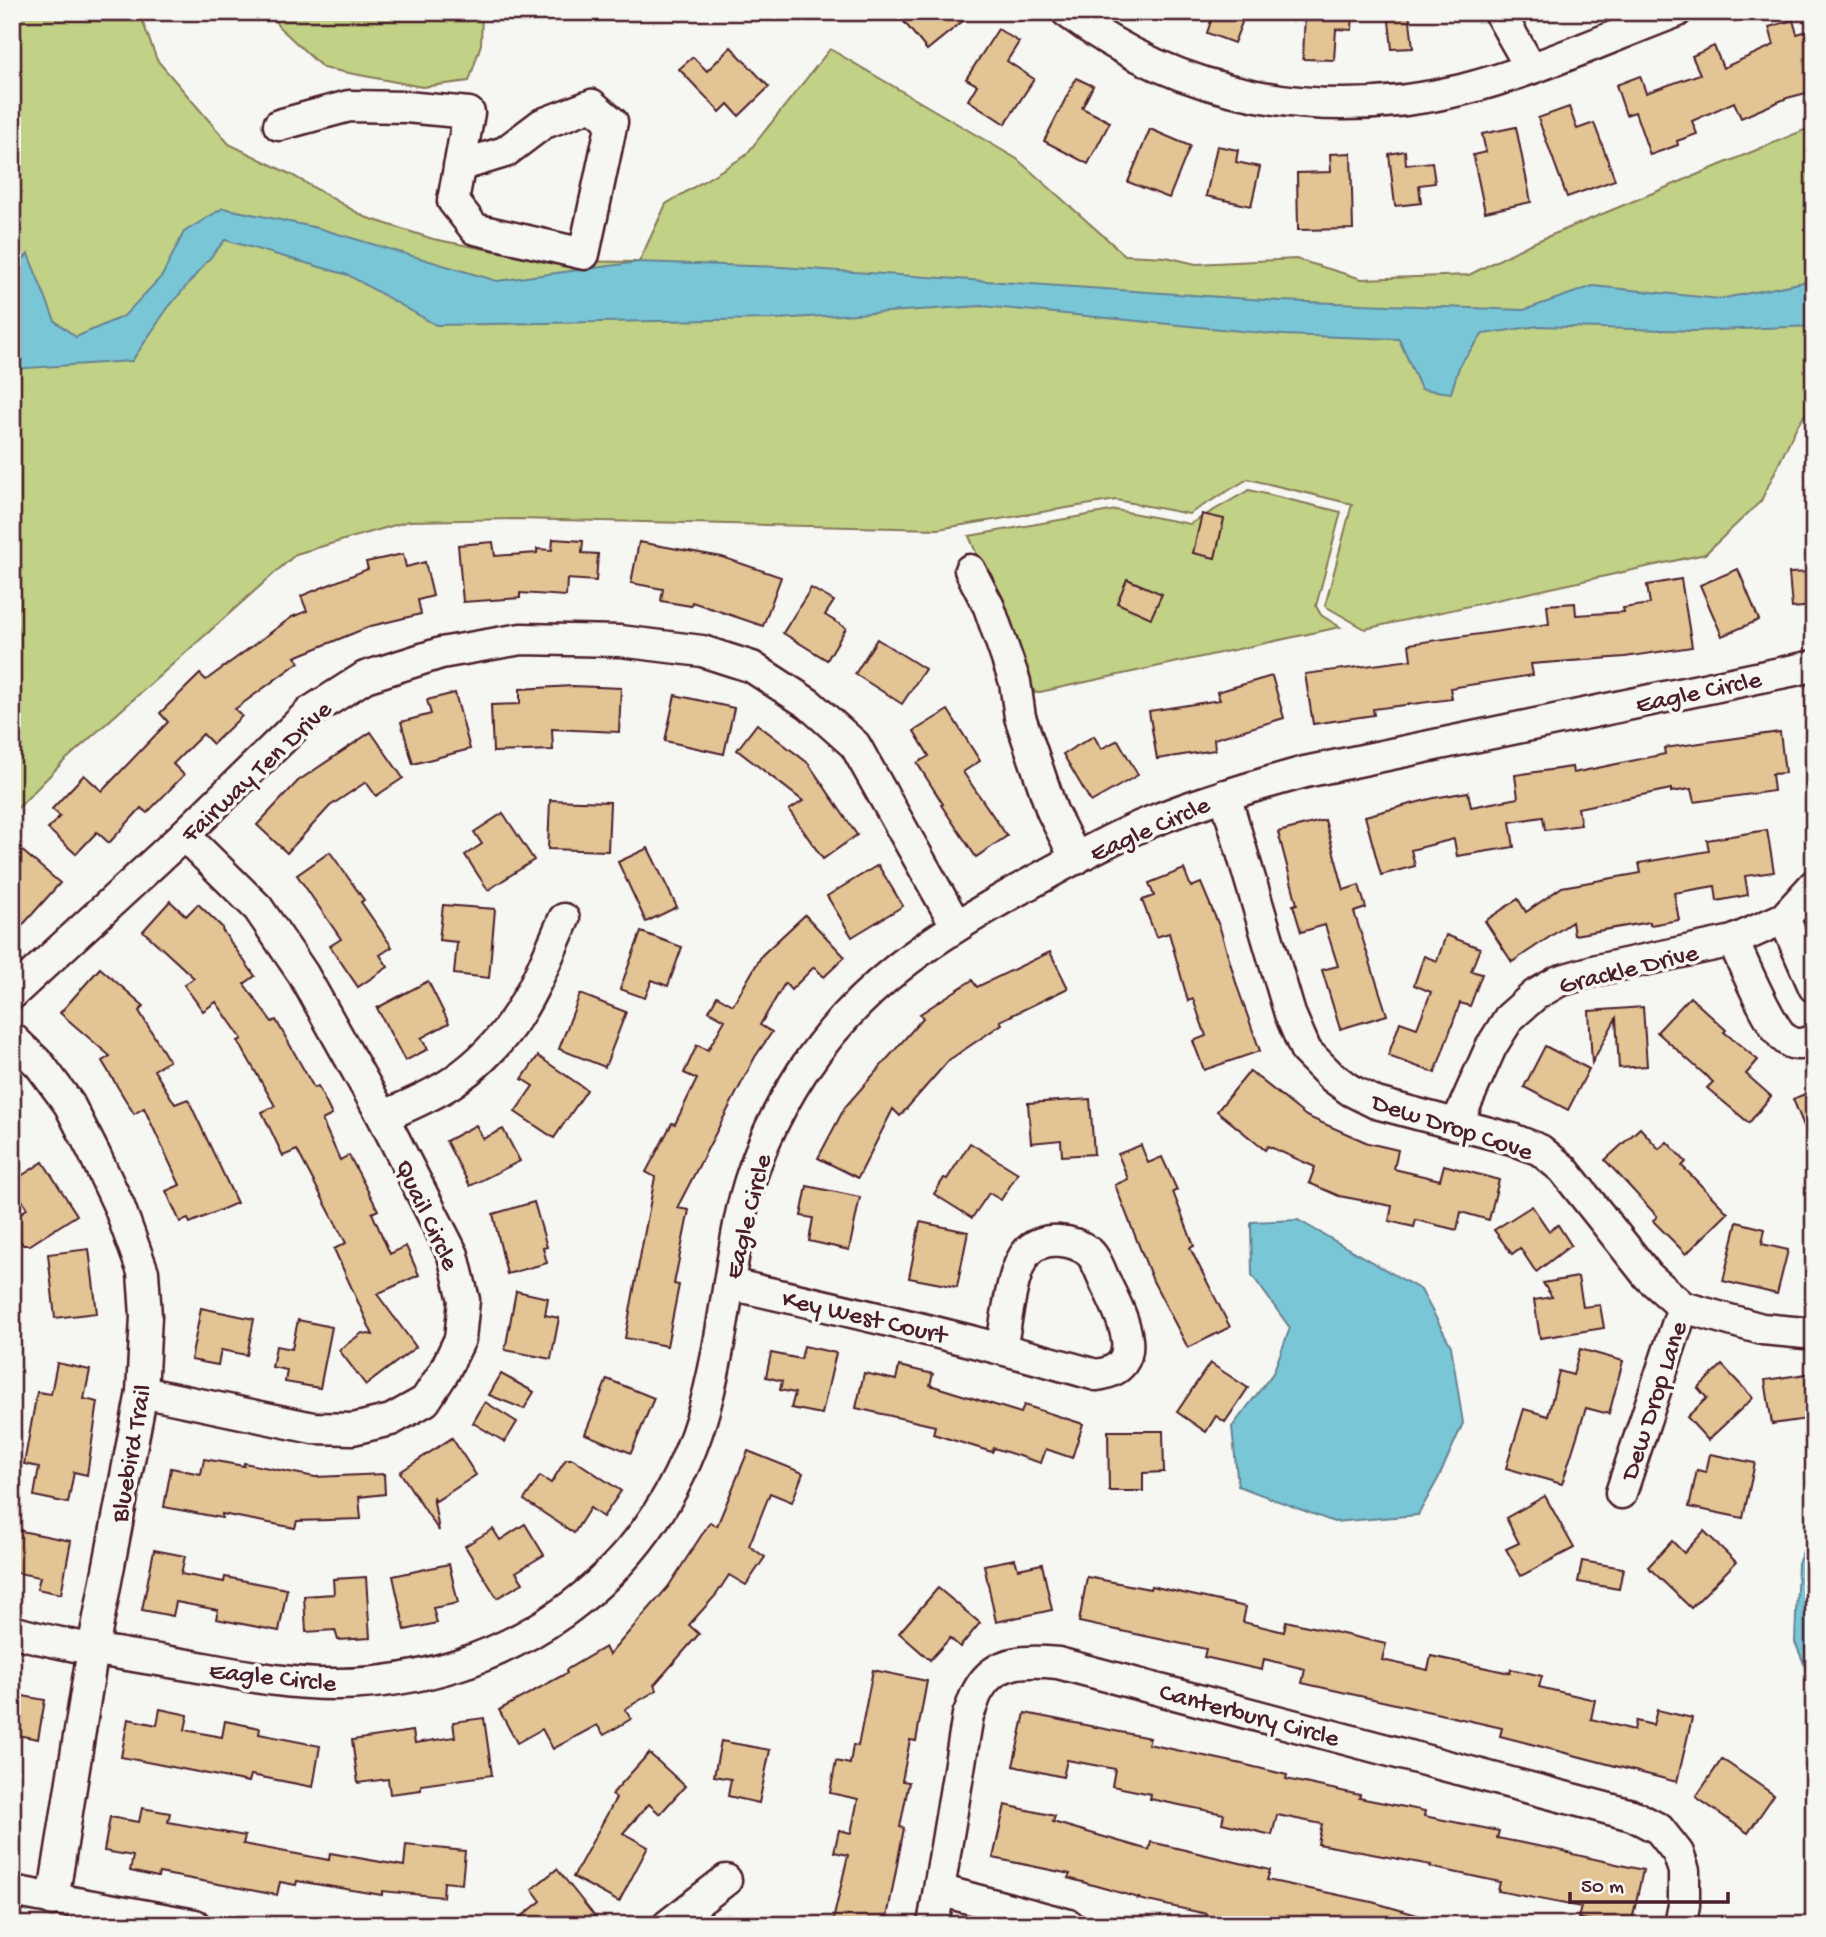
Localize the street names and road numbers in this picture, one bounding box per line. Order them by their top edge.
street label: Eagle Circle [1633,666,1765,723]
street label: Fairway Ten Drive [176,695,340,852]
street label: Eagle Circle [1086,791,1216,871]
street label: Grackle Drive [1556,939,1703,1004]
street label: Dew Drop Cove [1365,1088,1537,1170]
street label: Eagle Circle [720,1151,781,1283]
street label: Quail Circle [386,1156,464,1277]
street label: Key West Court [779,1285,952,1354]
street label: Dew Drop Lane [1615,1318,1697,1487]
street label: Bluebird Trail [106,1382,161,1526]
street label: Eagle Circle [207,1657,338,1702]
street label: Canterbury Circle [1155,1678,1343,1756]

